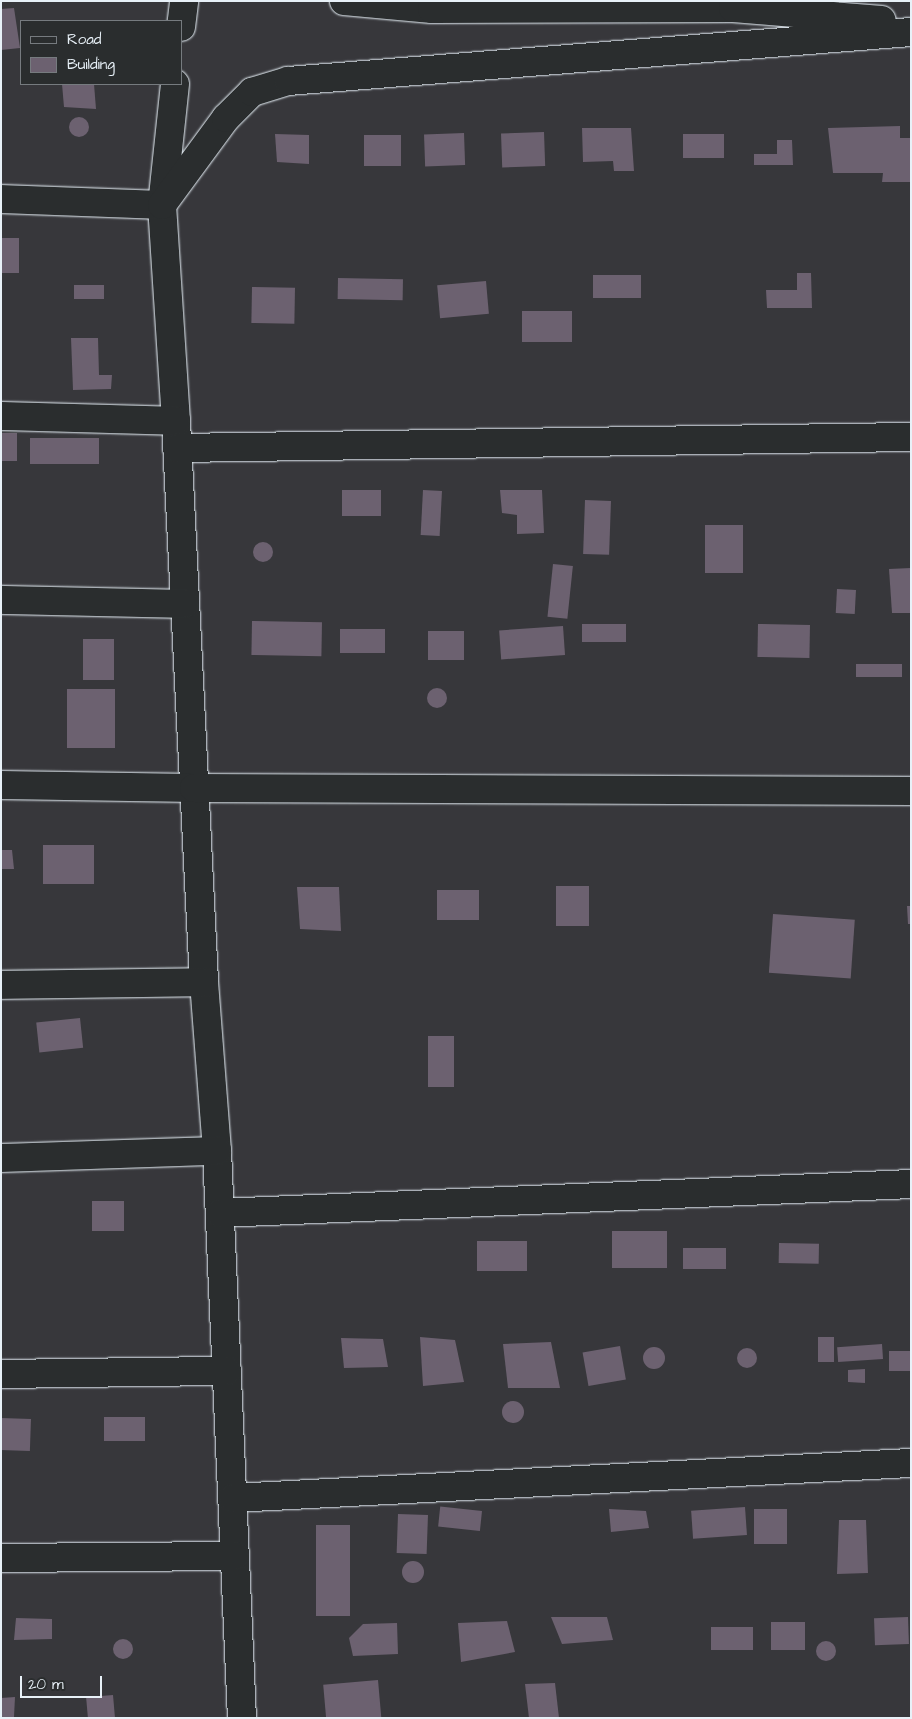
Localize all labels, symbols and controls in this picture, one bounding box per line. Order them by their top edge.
legend [20,20,182,85]
text: Road [67,29,101,50]
text: Building [67,54,115,75]
scale bar [22,1666,105,1698]
text: 20 m [28,1674,64,1695]

